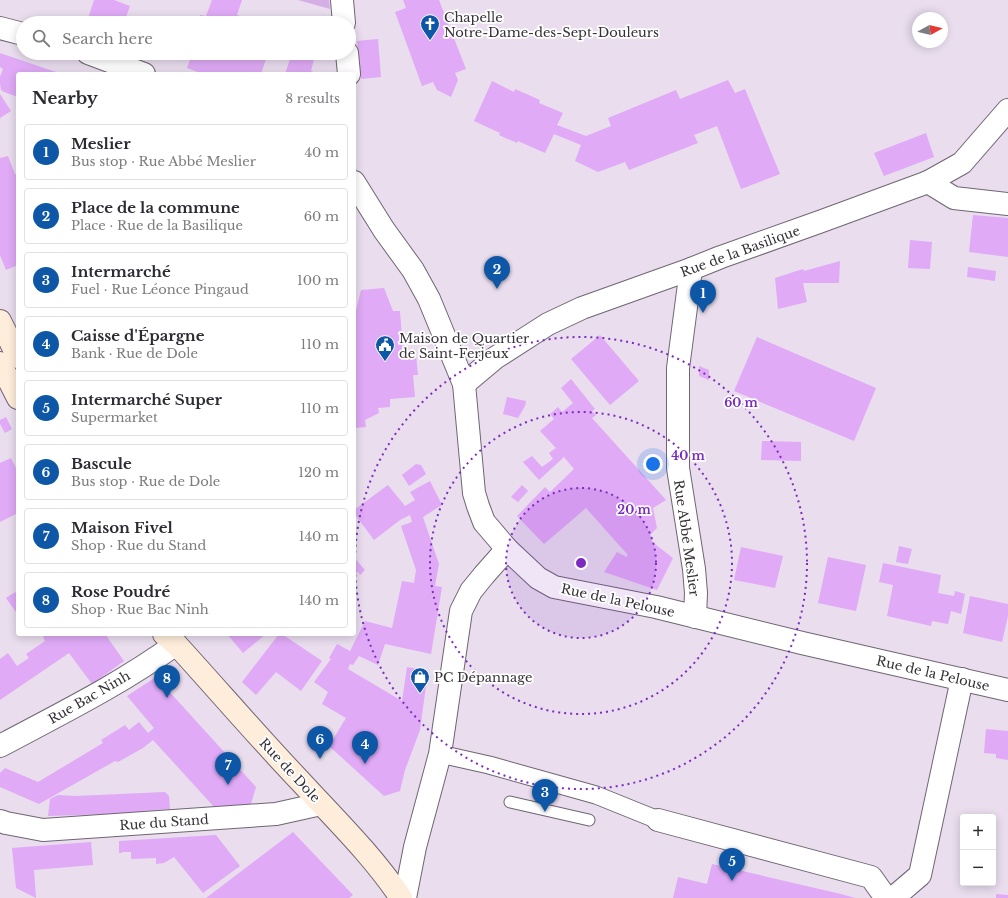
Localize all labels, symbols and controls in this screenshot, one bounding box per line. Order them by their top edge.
place label: Chapelle Notre-Dame-des-Sept-Douleurs [444,9,659,41]
north arrow [912,12,948,48]
church icon: Chapelle Notre-Dame-des-Sept-Douleurs [419,13,441,41]
search box [16,16,356,60]
icon: search [30,27,52,49]
text: Search here [62,29,153,48]
text: Nearby [32,88,98,109]
text: 8 results [285,90,340,107]
text: Meslier [71,134,131,153]
text: 1 [43,144,49,161]
text: 40 m [304,144,339,161]
text: Bus stop · Rue Abbé Meslier [71,153,256,170]
text: Place de la commune [71,198,240,217]
text: 2 [42,208,50,225]
text: 60 m [304,208,339,225]
text: Place · Rue de la Basilique [71,217,243,234]
street label: Rue de la Basilique [678,222,802,281]
pin: 2 [484,256,510,289]
text: Intermarché [71,262,171,281]
text: 3 [42,272,50,289]
text: 100 m [297,272,339,289]
pin: 1 [690,280,716,313]
text: Fuel · Rue Léonce Pingaud [71,281,249,298]
text: Caisse d'Épargne [71,326,205,345]
place label: Maison de Quartier de Saint-Ferjeux [399,330,530,362]
public building icon: Maison de Quartier de Saint-Ferjeux [374,334,396,362]
text: 4 [42,336,50,353]
text: 110 m [300,336,339,353]
text: Bank · Rue de Dole [71,345,198,362]
text: Intermarché Super [71,390,222,409]
text: 60 m [724,395,759,410]
text: 5 [42,400,50,417]
text: 110 m [300,400,339,417]
text: Supermarket [71,409,158,426]
text: 40 m [671,448,705,463]
text: Bascule [71,454,132,473]
your location [643,454,663,474]
text: 6 [42,464,50,481]
text: 120 m [298,464,339,481]
text: Bus stop · Rue de Dole [71,473,220,490]
street label: Rue Abbé Meslier [670,479,703,598]
text: 20 m [617,502,651,517]
text: Maison Fivel [71,518,173,537]
text: 7 [43,528,49,545]
text: 140 m [299,528,339,545]
text: Shop · Rue du Stand [71,537,206,554]
centre of rings [574,556,588,570]
street label: Rue de la Pelouse [559,580,676,621]
text: Rose Poudré [71,582,170,601]
text: 8 [42,592,50,609]
text: 140 m [299,592,339,609]
text: Shop · Rue Bac Ninh [71,601,209,618]
street label: Rue de la Pelouse [875,652,991,695]
pin: 8 [154,665,180,698]
shop icon: PC Dépannage [409,666,431,694]
street label: Rue Bac Ninh [45,667,133,728]
place label: PC Dépannage [434,669,532,686]
pin: 6 [307,726,333,759]
pin: 4 [352,731,378,764]
street label: Rue de Dole [256,735,324,806]
pin: 7 [215,752,241,785]
pin: 3 [532,779,558,812]
street label: Rue du Stand [119,811,209,834]
map controls [960,814,996,886]
button: + [960,814,996,850]
pin: 5 [719,848,745,881]
button: − [960,850,996,886]

